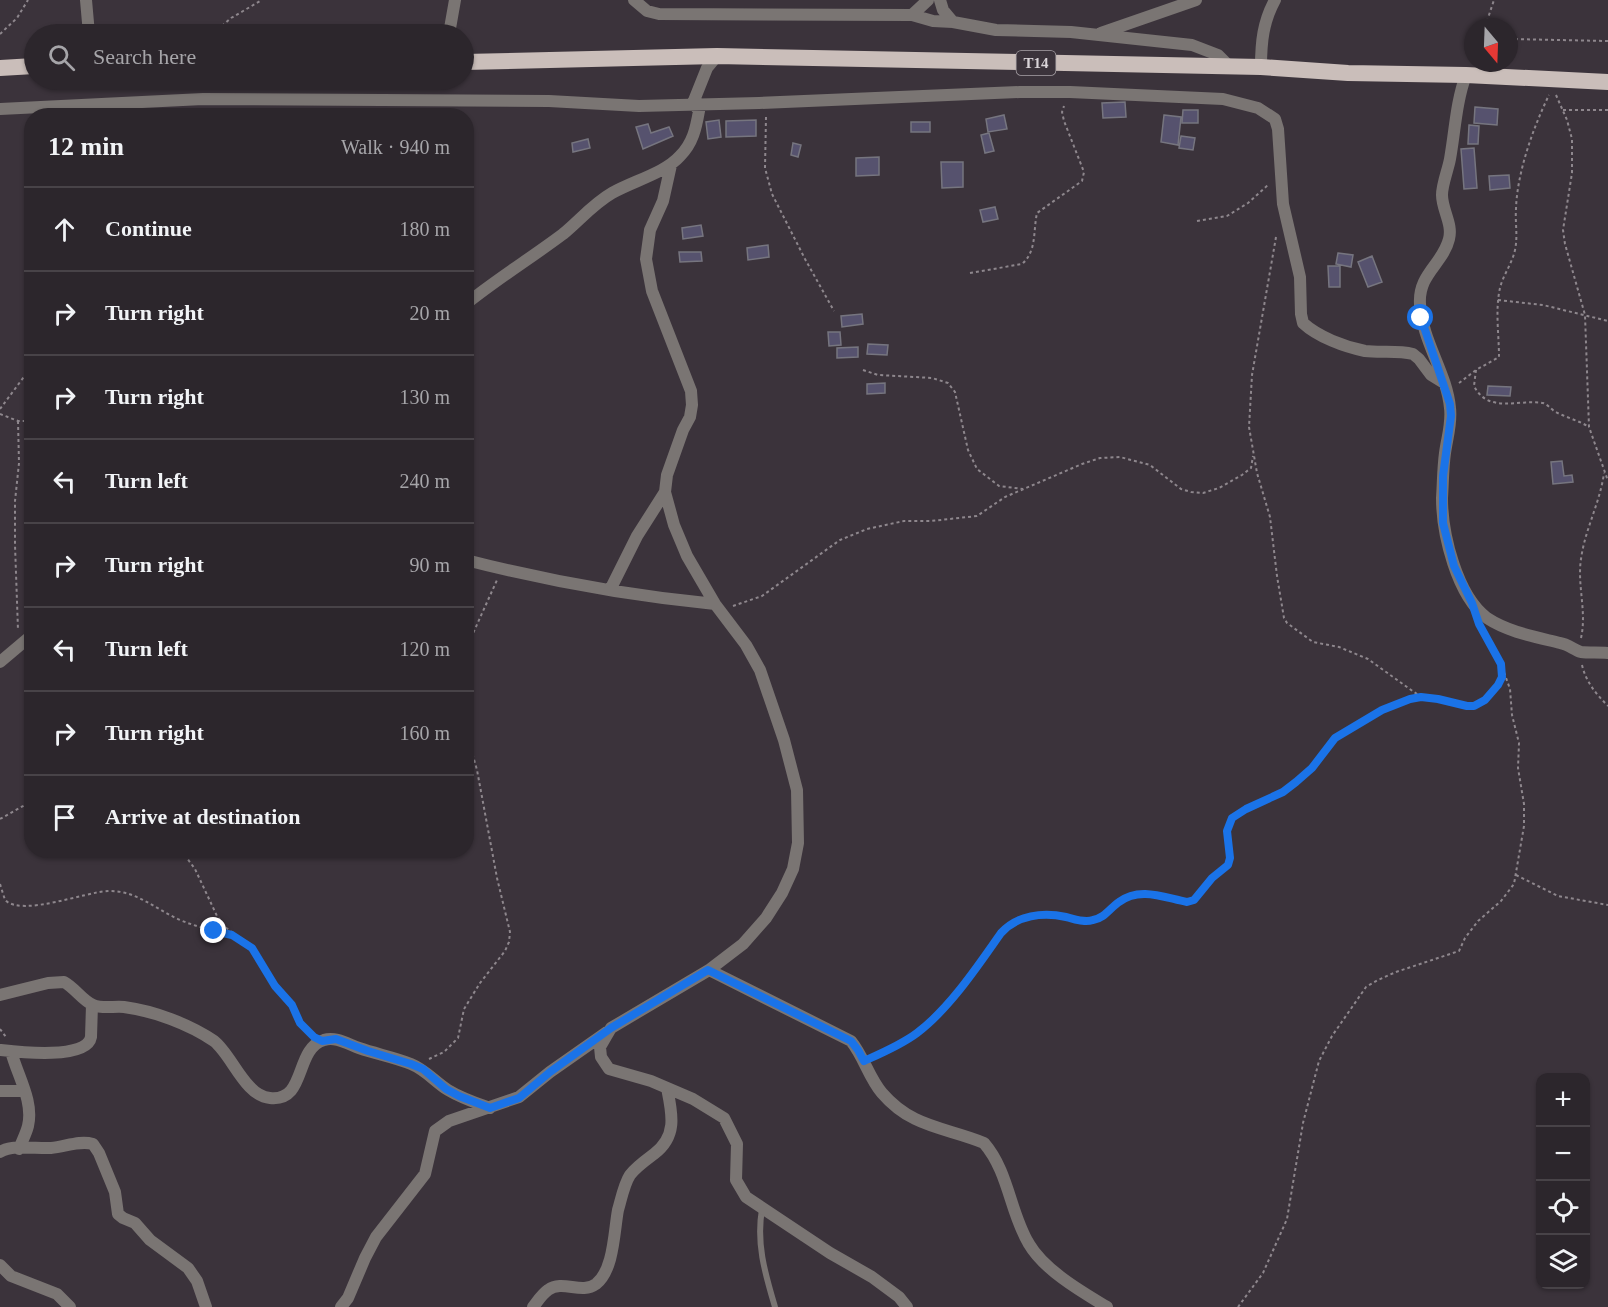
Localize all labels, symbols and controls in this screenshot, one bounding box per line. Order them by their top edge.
north arrow [1464,18,1518,72]
search box [24,24,474,90]
icon: search [45,41,78,74]
text: Search here [93,44,196,69]
road number: T14 [1016,51,1056,75]
text: 12 min [48,132,124,161]
text: Walk · 940 m [341,136,450,158]
icon: ahead [48,213,81,246]
text: Continue [105,216,192,241]
text: 180 m [399,218,450,240]
icon: right [48,297,81,330]
text: Turn right [105,300,204,325]
text: 20 m [409,302,450,324]
route start [1407,304,1433,330]
icon: right [48,381,81,414]
text: Turn right [105,384,204,409]
text: 130 m [399,386,450,408]
icon: left [48,465,81,498]
text: Turn left [105,468,188,493]
text: 240 m [399,470,450,492]
icon: right [48,549,81,582]
text: Turn right [105,552,204,577]
text: 90 m [409,554,450,576]
icon: left [48,633,81,666]
text: Turn left [105,636,188,661]
text: 120 m [399,638,450,660]
icon: right [48,717,81,750]
text: Turn right [105,720,204,745]
text: 160 m [399,722,450,744]
icon: arrive [48,801,81,834]
text: Arrive at destination [105,804,301,829]
route end [200,917,226,943]
map controls [1536,1073,1590,1289]
button: + [1536,1073,1590,1127]
button: − [1536,1127,1590,1181]
button: locate [1536,1181,1590,1235]
button: layers [1536,1235,1590,1289]

